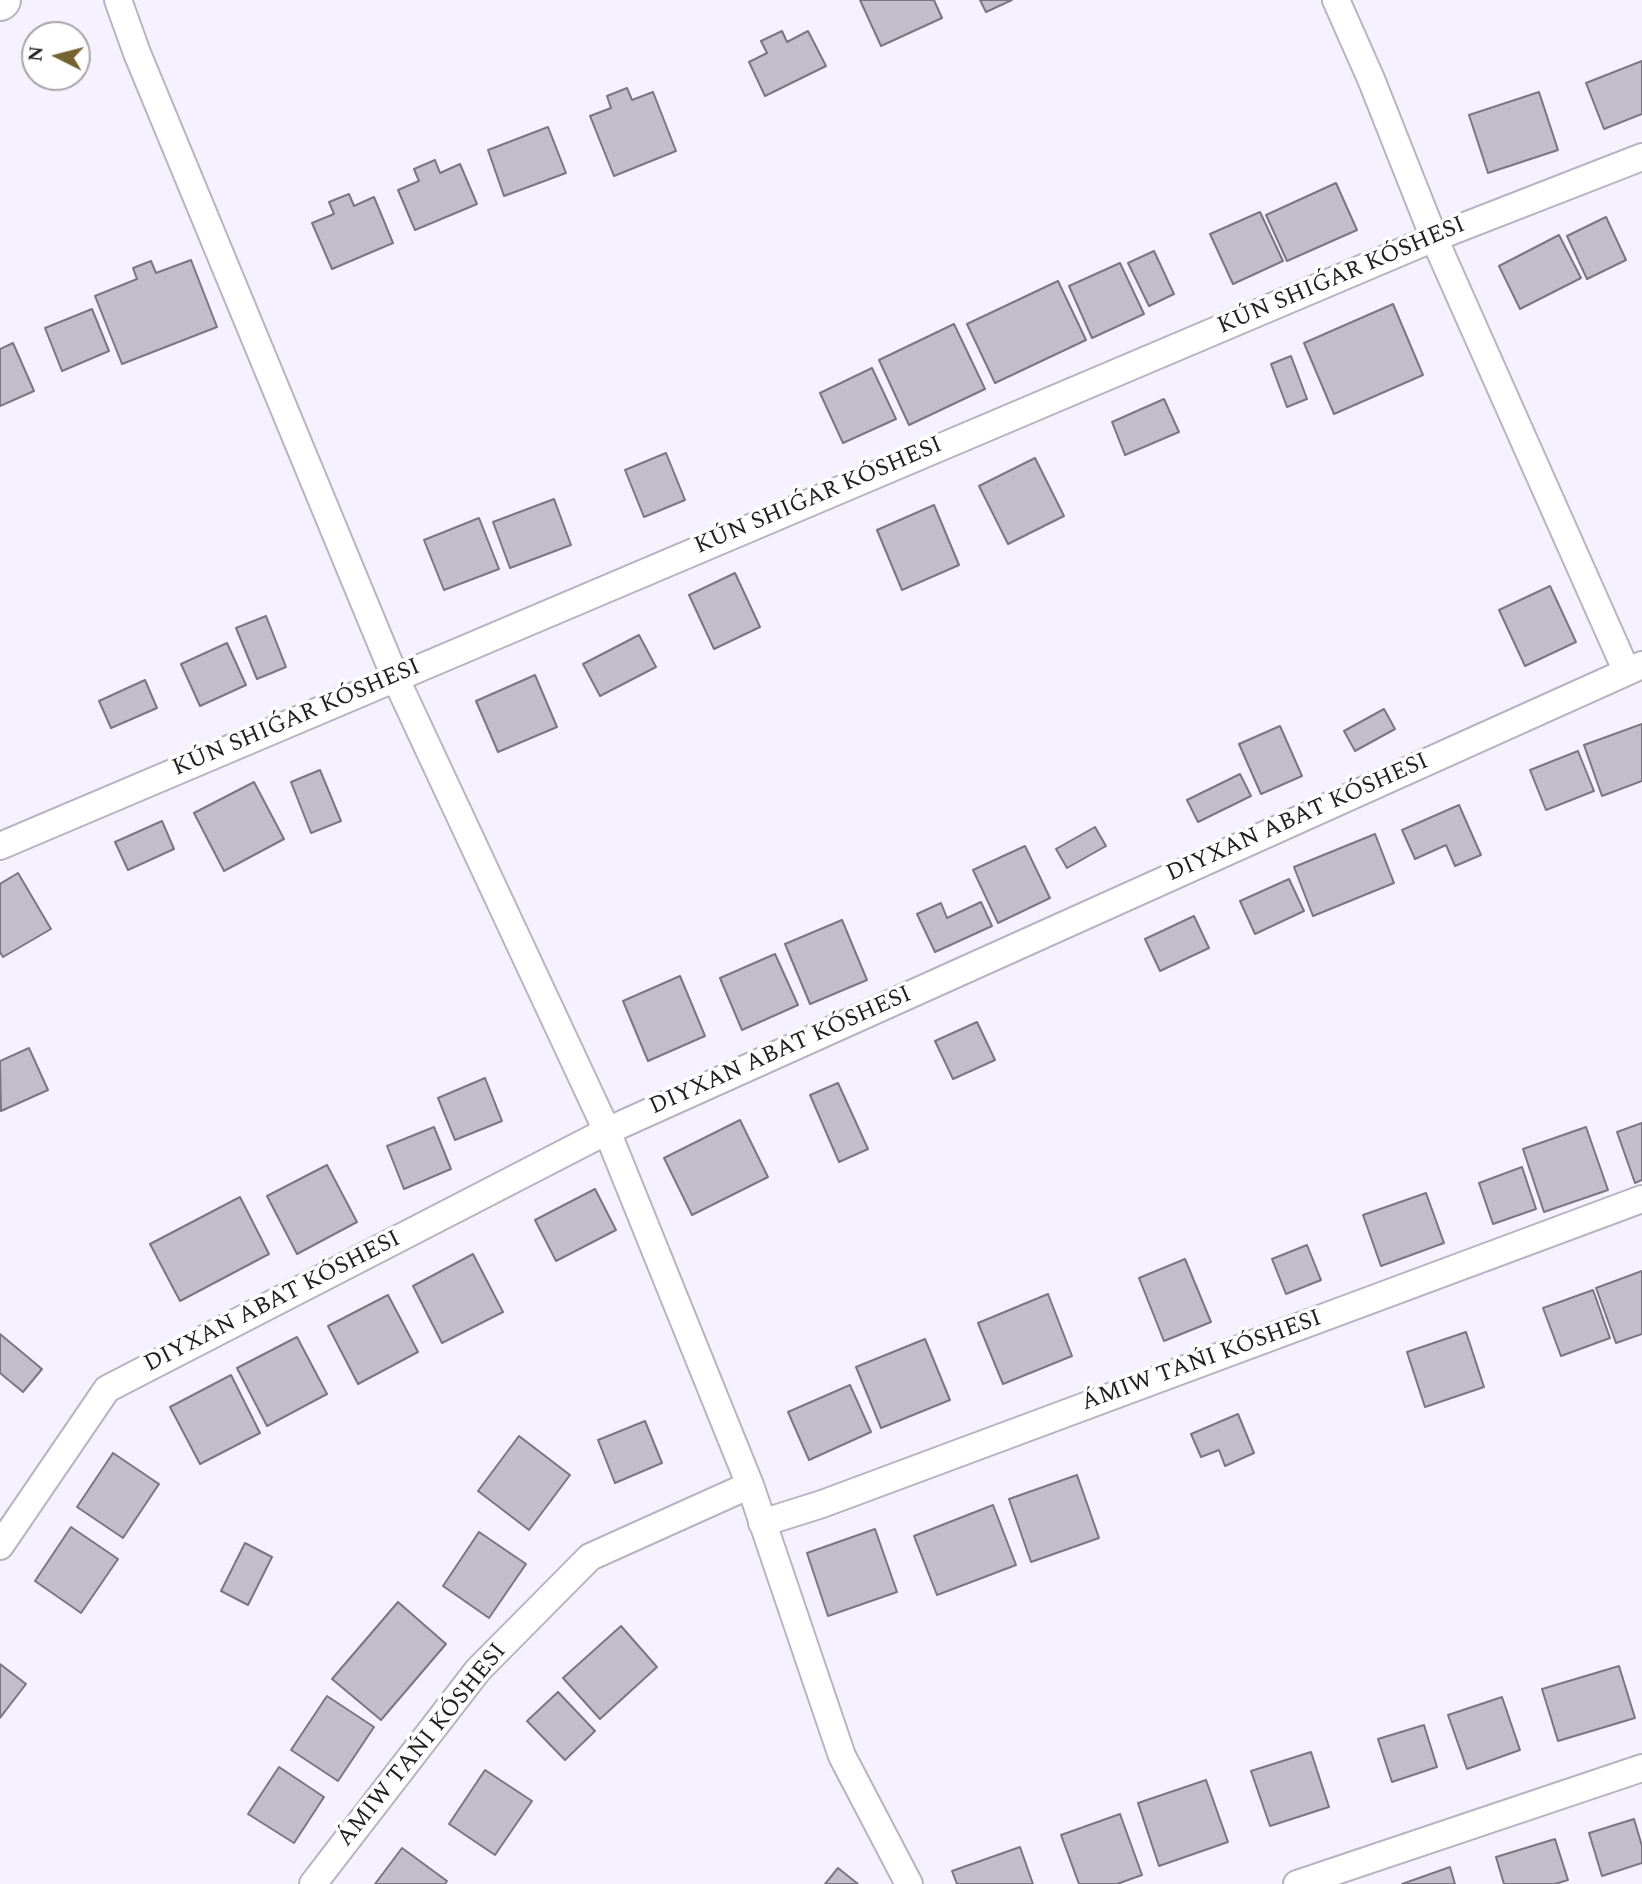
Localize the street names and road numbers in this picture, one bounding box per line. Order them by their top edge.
street label: KÚN SHIǴAR KÓSHESI [1214,212,1470,342]
street label: KÚN SHIǴAR KÓSHESI [691,432,947,562]
street label: KÚN SHIǴAR KÓSHESI [169,654,425,784]
street label: DIYXAN ABAT KÓSHESI [1163,748,1433,890]
street label: DIYXAN ABAT KÓSHESI [646,981,916,1123]
street label: DIYXAN ABAT KÓSHESI [140,1226,406,1380]
street label: ÁMIW TAŃI KÓSHESI [1078,1305,1326,1419]
street label: ÁMIW TAŃI KÓSHESI [332,1639,514,1853]

